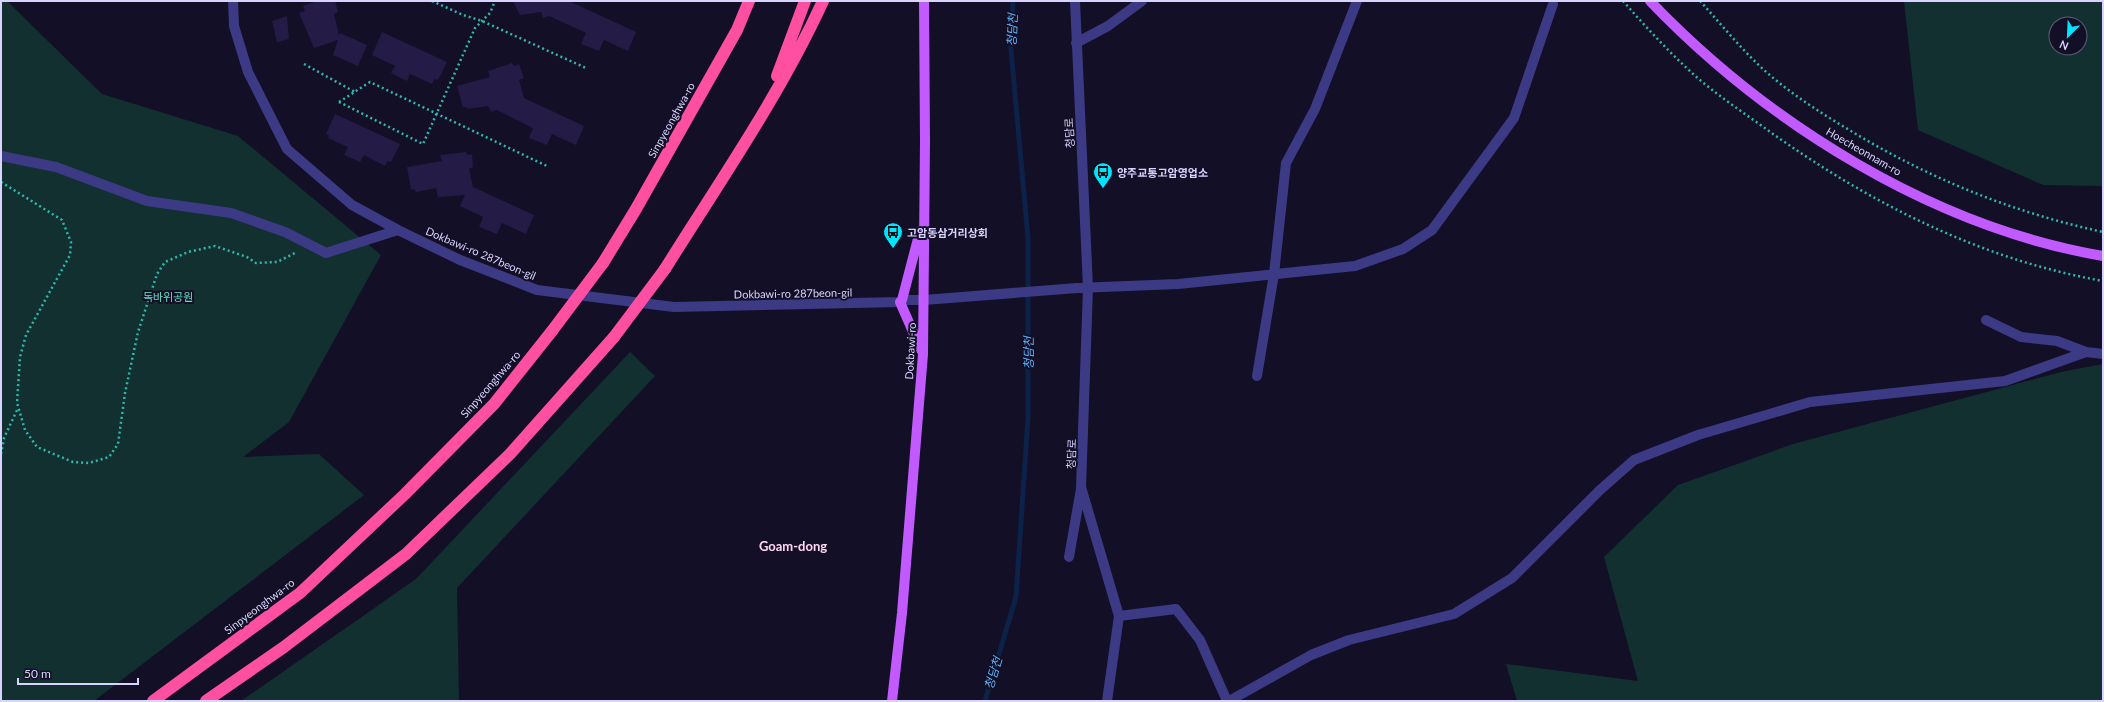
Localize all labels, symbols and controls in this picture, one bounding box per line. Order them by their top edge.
water label: 청담천 [1004,11,1020,47]
north arrow [2048,16,2088,56]
text: N [2057,38,2070,53]
street label: Sinpyeonghwa-ro [645,80,697,160]
street label: 청담로 [1062,117,1076,149]
street label: Hoecheonnam-ro [1824,124,1904,178]
bus stop icon: 양주교통고암영업소 [1092,161,1114,189]
place label: 양주교통고암영업소 [1117,166,1208,179]
bus stop icon: 고암동삼거리상회 [882,221,904,249]
street label: Dokbawi-ro 287beon-gil [424,224,538,282]
place label: 고암동삼거리상회 [907,226,988,239]
street label: Dokbawi-ro 287beon-gil [734,285,852,301]
park label: 독바위공원 [143,290,193,303]
street label: Dokbawi-ro [902,322,918,380]
water label: 청담천 [1021,334,1036,370]
street label: Sinpyeonghwa-ro [457,348,523,420]
street label: 청담로 [1064,439,1078,469]
district label: Goam-dong [759,538,827,554]
street label: Sinpyeonghwa-ro [221,575,297,637]
water label: 청담천 [981,653,1006,691]
scale bar [18,660,138,686]
text: 50 m [24,666,51,681]

